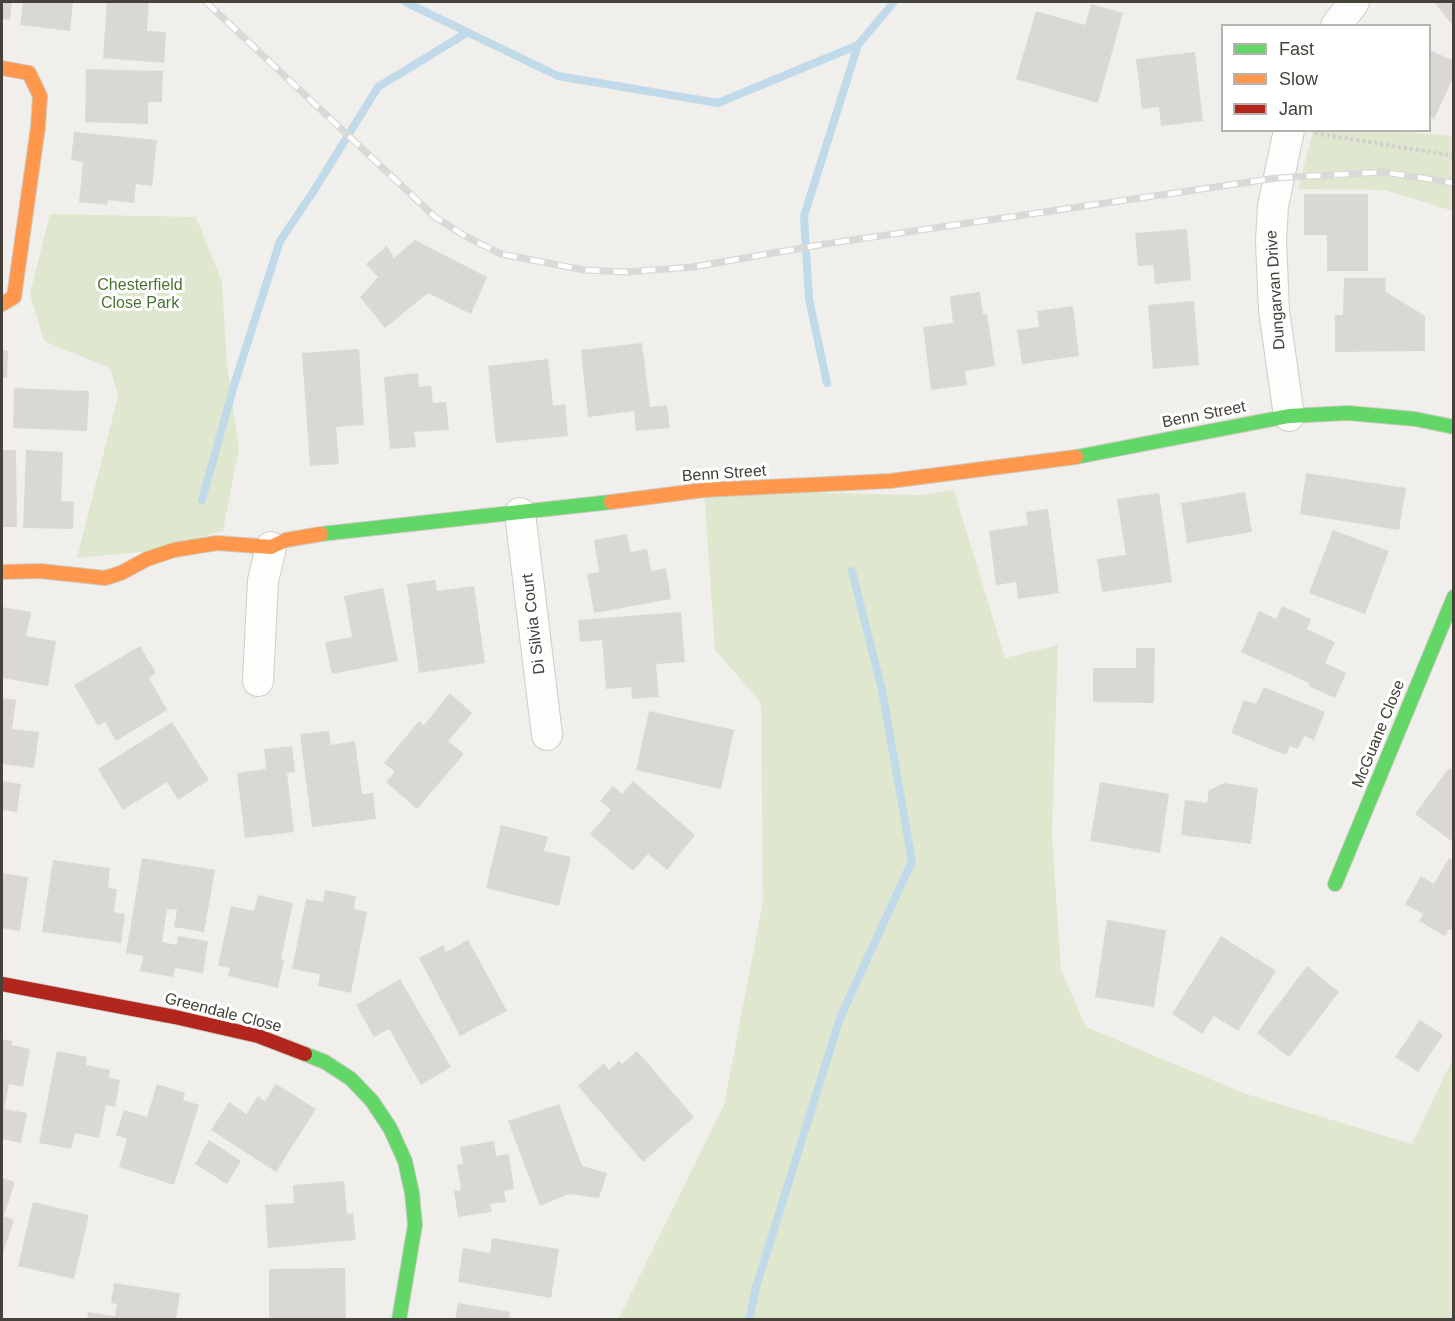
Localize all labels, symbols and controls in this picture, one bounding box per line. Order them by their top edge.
legend [1221,24,1431,132]
text: Fast [1279,39,1314,59]
text: Slow [1279,69,1318,89]
text: Jam [1279,99,1313,119]
street label: Dungarvan Drive [1262,229,1290,351]
park label: Chesterfield Close Park [97,276,183,314]
street label: Benn Street [1161,398,1247,432]
street label: Benn Street [681,461,767,487]
street label: Di Silvia Court [518,573,550,675]
street label: McGuane Close [1349,677,1409,791]
street label: Greendale Close [162,989,284,1037]

